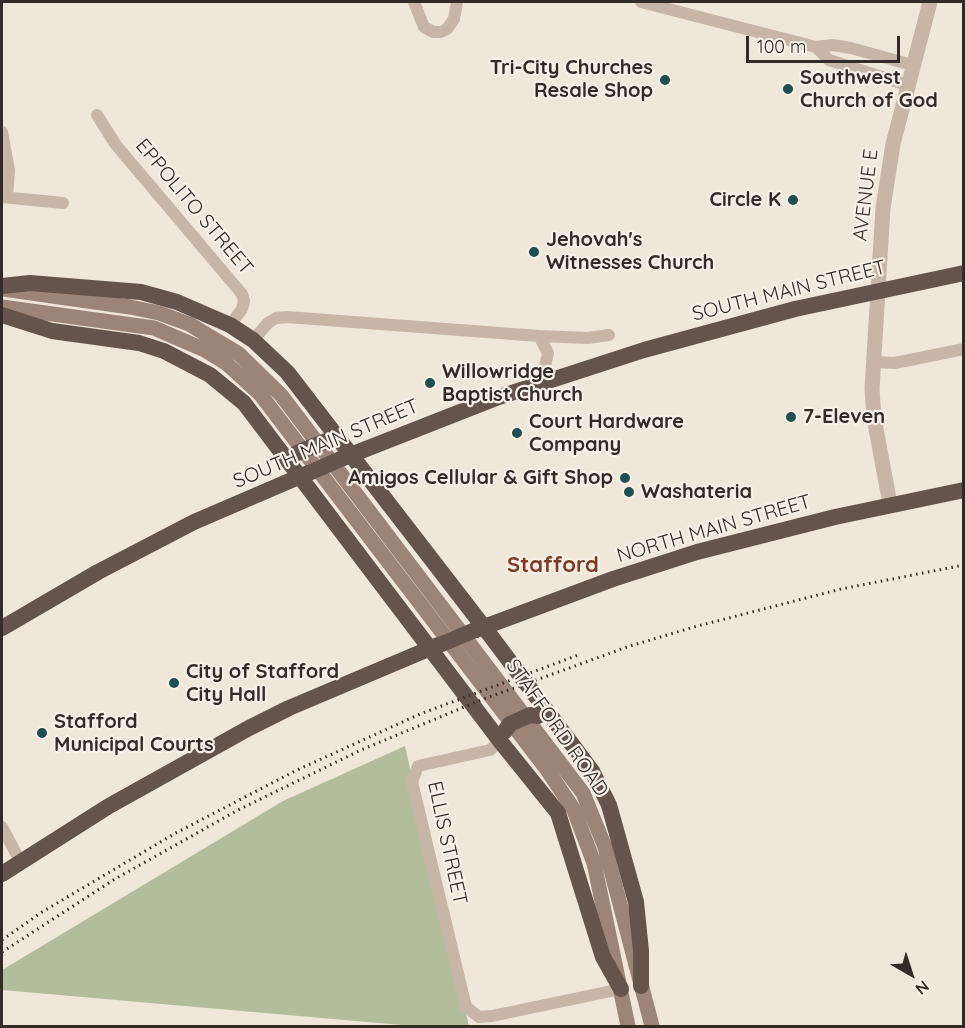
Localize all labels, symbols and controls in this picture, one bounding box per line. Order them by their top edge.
scale bar [749,24,904,62]
text: 100 m [757,35,806,58]
place label: Tri-City Churches Resale Shop [490,56,653,103]
place label: Southwest Church of God [800,66,938,113]
marker: Tri-City Churches Resale Shop [658,73,672,87]
marker: Southwest Church of God [781,82,795,96]
street label: EPPOLITO STREET [130,134,258,280]
street label: AVENUE E [848,148,884,242]
place label: Circle K [709,188,781,212]
marker: Circle K [786,193,800,207]
place label: Jehovah's Witnesses Church [546,228,714,275]
marker: Jehovah's Witnesses Church [527,245,541,259]
street label: SOUTH MAIN STREET [690,255,888,327]
place label: Willowridge Baptist Church [442,360,583,407]
marker: Willowridge Baptist Church [423,376,437,390]
street label: SOUTH MAIN STREET [230,394,422,494]
place label: 7-Eleven [803,405,885,429]
place label: Court Hardware Company [529,410,684,457]
marker: 7-Eleven [784,410,798,424]
marker: Court Hardware Company [510,426,524,440]
place label: Amigos Cellular & Gift Shop [348,466,613,490]
marker: Amigos Cellular & Gift Shop [618,471,632,485]
place label: Washateria [641,480,752,504]
marker: Washateria [622,485,636,499]
street label: NORTH MAIN STREET [614,490,814,568]
district label: Stafford [507,552,599,578]
street label: STAFFORD ROAD [501,655,613,801]
place label: City of Stafford City Hall [186,660,339,707]
marker: City of Stafford City Hall [167,676,181,690]
place label: Stafford Municipal Courts [54,710,214,757]
marker: Stafford Municipal Courts [35,726,49,740]
street label: ELLIS STREET [422,779,472,907]
north arrow [881,944,941,1004]
text: N [911,977,933,999]

